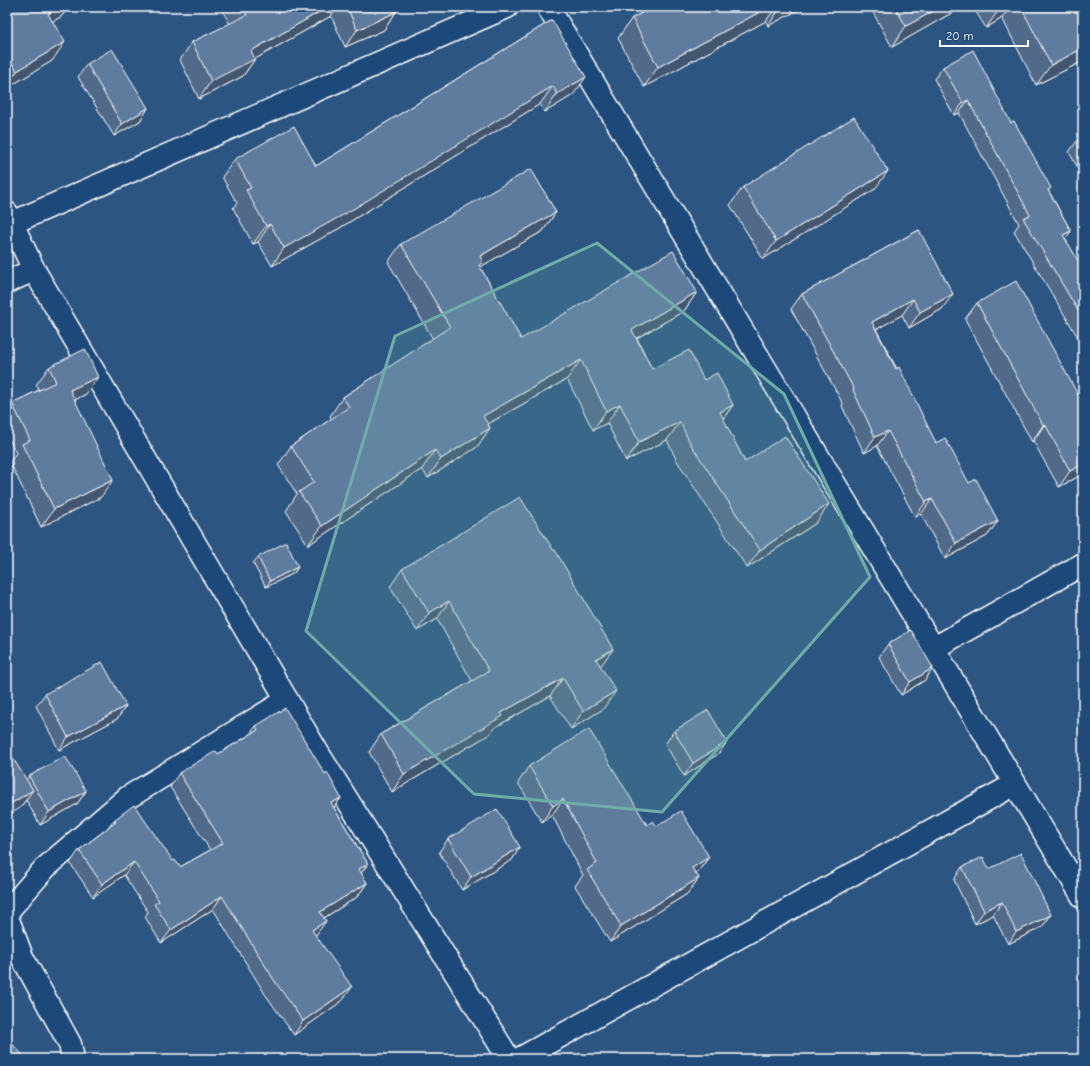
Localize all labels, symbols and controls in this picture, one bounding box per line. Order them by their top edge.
scale bar [940,22,1028,48]
text: 20 m [946,29,974,43]

